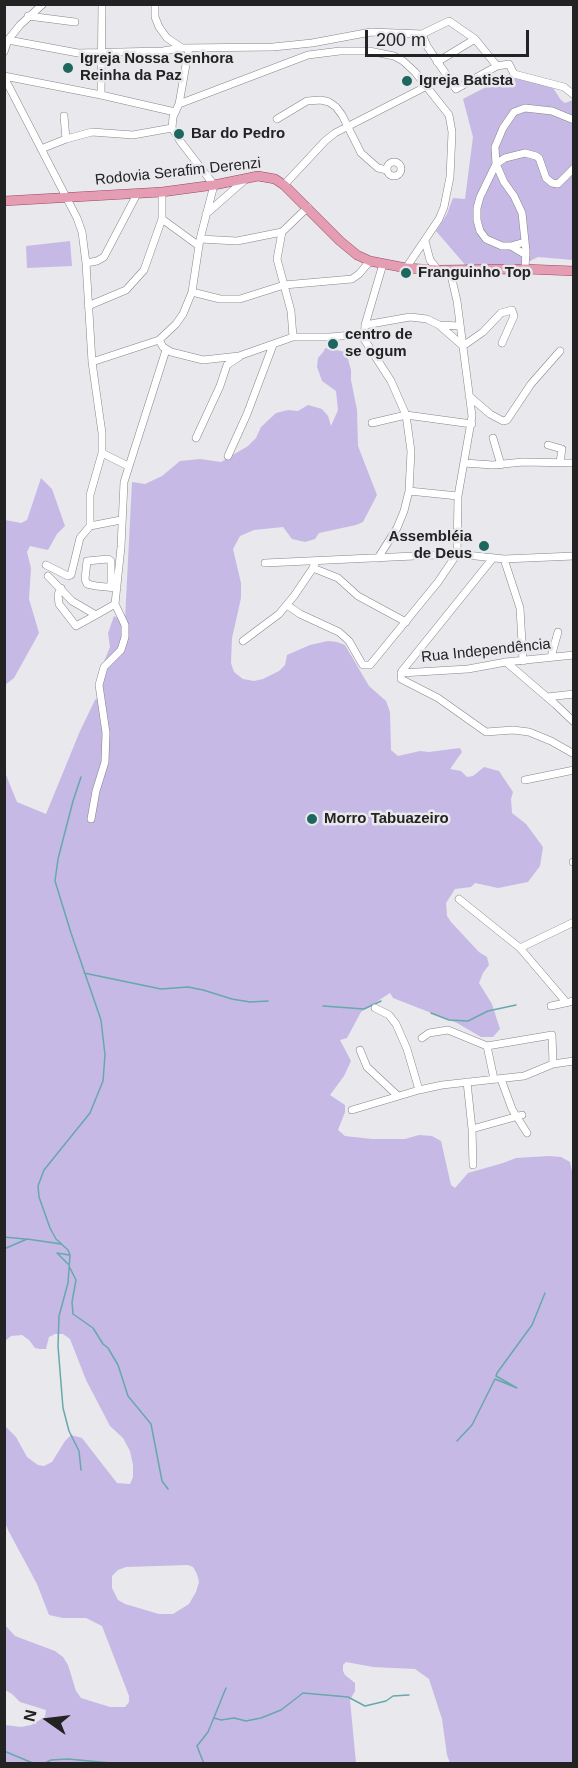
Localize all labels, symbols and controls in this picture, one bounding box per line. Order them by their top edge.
scale bar [368,18,532,56]
text: 200 m [376,30,426,50]
place label: Igreja Nossa Senhora Reinha da Paz [80,50,233,85]
marker: Igreja Nossa Senhora Reinha da Paz [61,61,75,75]
place label: Igreja Batista [419,72,513,90]
marker: Igreja Batista [400,74,414,88]
place label: Bar do Pedro [191,125,285,143]
marker: Bar do Pedro [172,127,186,141]
street label: Rodovia Serafim Derenzi [94,154,262,190]
place label: Franguinho Top [418,264,531,282]
marker: Franguinho Top [399,266,413,280]
place label: centro de se ogum [345,326,413,361]
marker: centro de se ogum [326,337,340,351]
place label: Assembléia de Deus [389,528,472,563]
marker: Assembléia de Deus [477,539,491,553]
street label: Rua Independência [420,635,552,667]
place label: Morro Tabuazeiro [324,810,449,828]
marker: Morro Tabuazeiro [305,812,319,826]
north arrow [18,1690,78,1750]
text: N [20,1708,40,1723]

